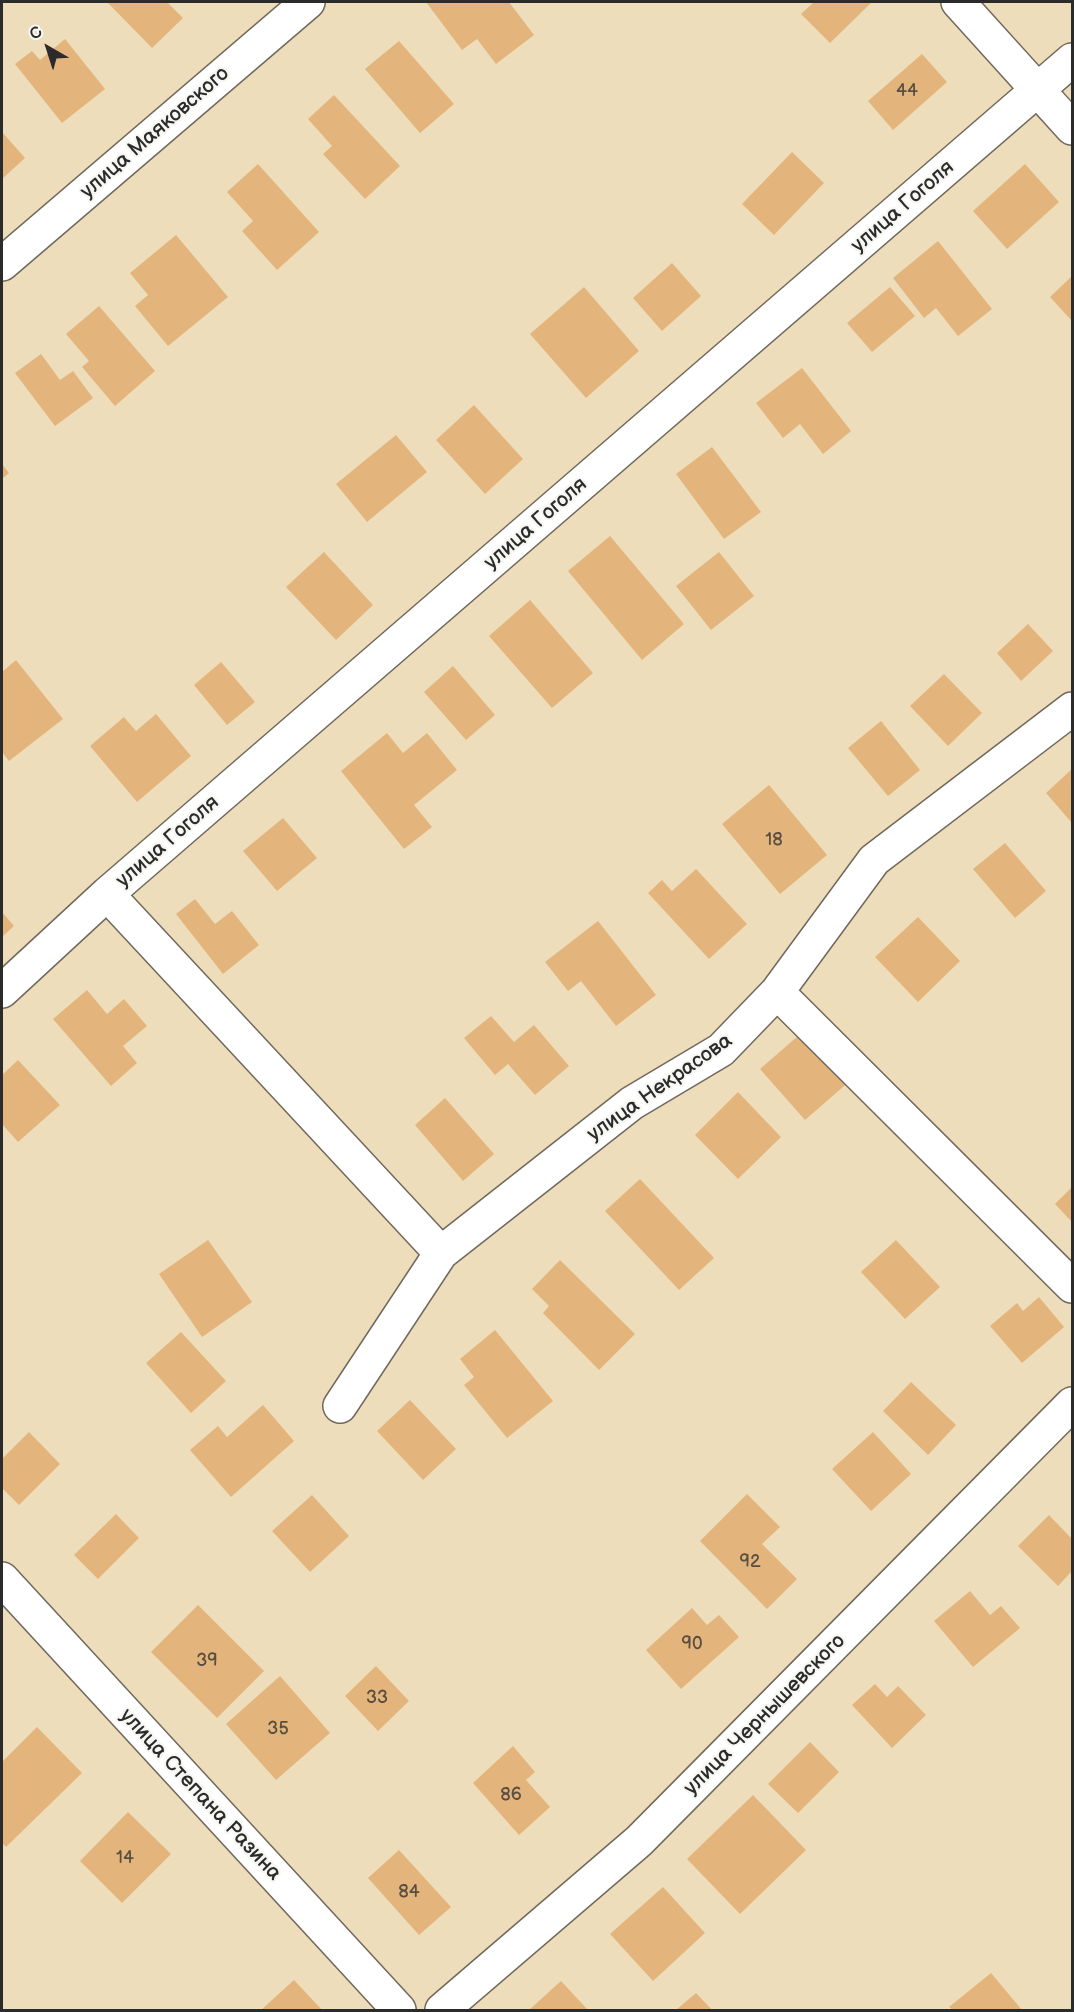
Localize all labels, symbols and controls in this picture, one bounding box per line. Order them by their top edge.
north arrow [18,18,78,78]
text: С [26,23,47,45]
street label: улица Маяковского [75,62,235,204]
house number: 44 [896,80,918,102]
street label: улица Гоголя [846,155,960,259]
street label: улица Гоголя [479,472,593,576]
street label: улица Гоголя [111,790,225,894]
house number: 18 [765,829,783,851]
street label: улица Некрасова [583,1029,737,1147]
house number: 92 [739,1551,761,1573]
street label: улица Чернышевского [679,1629,851,1801]
house number: 90 [682,1633,702,1655]
house number: 39 [196,1650,218,1672]
house number: 33 [366,1687,388,1709]
street label: улица Степана Разина [114,1704,286,1886]
house number: 35 [267,1718,289,1740]
house number: 86 [500,1784,522,1806]
house number: 14 [116,1847,134,1869]
house number: 84 [398,1881,420,1903]

